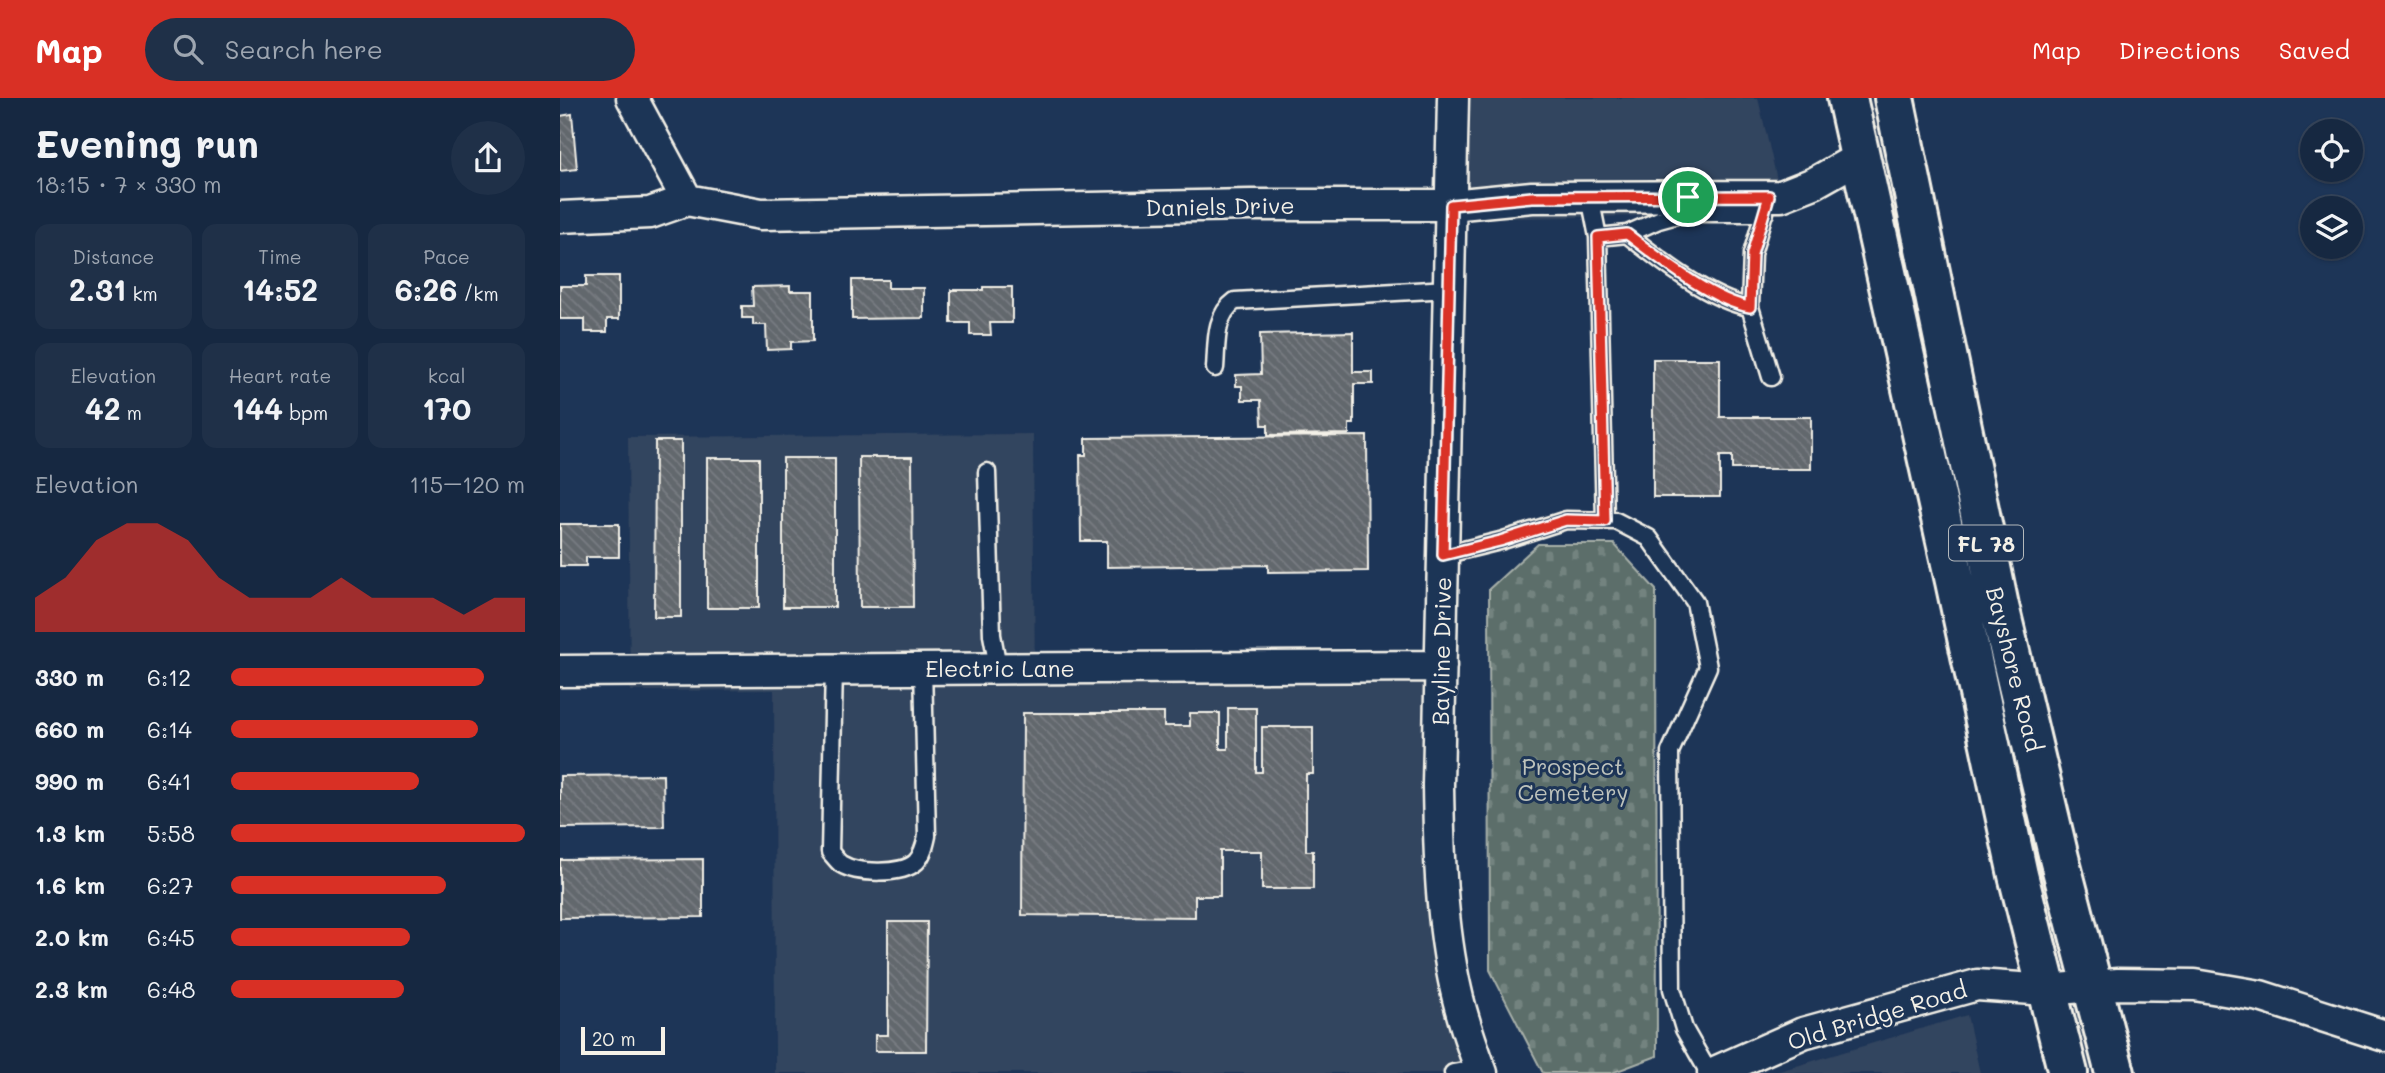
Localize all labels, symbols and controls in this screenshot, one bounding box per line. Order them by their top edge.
search box [145,18,635,81]
text: Map [35,28,103,71]
icon: search [169,30,207,68]
text: Search here [225,32,383,66]
text: Map [2032,34,2081,65]
text: Directions [2119,34,2241,65]
text: Saved [2279,34,2350,65]
text: Evening run [35,118,259,168]
map controls [2300,119,2363,259]
button: locate [2300,119,2363,182]
button: share [451,121,525,195]
pin [1658,167,1718,227]
text: 18:15 · 7 × 330 m [35,169,222,199]
icon: arrive [1669,178,1707,216]
street label: Daniels Drive [1145,190,1295,222]
button: layers [2300,196,2363,259]
text: Distance [72,244,154,269]
text: Time [258,244,302,269]
text: Pace [423,244,470,269]
text: 2.31 [69,269,126,309]
text: 14:52 [242,269,318,309]
text: 6:26 [395,269,457,309]
text: km [126,281,158,306]
text: /km [457,281,499,306]
text: Elevation [71,363,156,388]
text: Heart rate [229,363,331,388]
text: kcal [428,363,466,388]
text: 42 [85,388,121,428]
text: 144 [232,388,283,428]
text: 170 [422,388,471,428]
text: m [121,400,142,425]
text: bpm [283,400,328,425]
text: Elevation [35,469,138,499]
text: 115–120 m [409,469,525,499]
road number: FL 78 [1949,526,2023,560]
street label: Bayline Drive [1425,576,1457,726]
street label: Bayshore Road [1980,583,2050,755]
street label: Electric Lane [925,653,1075,683]
text: 330 m [35,662,104,692]
text: 6:12 [147,662,191,692]
text: 660 m [35,714,104,744]
text: 6:14 [147,714,192,744]
park label: Prospect Cemetery [1517,751,1629,807]
text: 990 m [35,766,104,796]
text: 6:41 [147,766,192,796]
text: 1.3 km [35,818,105,848]
text: 5:58 [147,818,195,848]
text: 1.6 km [35,870,105,900]
text: 6:27 [147,870,194,900]
text: 2.0 km [35,922,109,952]
text: 6:45 [147,922,195,952]
text: 2.3 km [35,974,108,1004]
text: 6:48 [147,974,195,1004]
street label: Old Bridge Road [1784,974,1970,1056]
scale bar [581,1024,665,1056]
text: 20 m [592,1026,636,1051]

